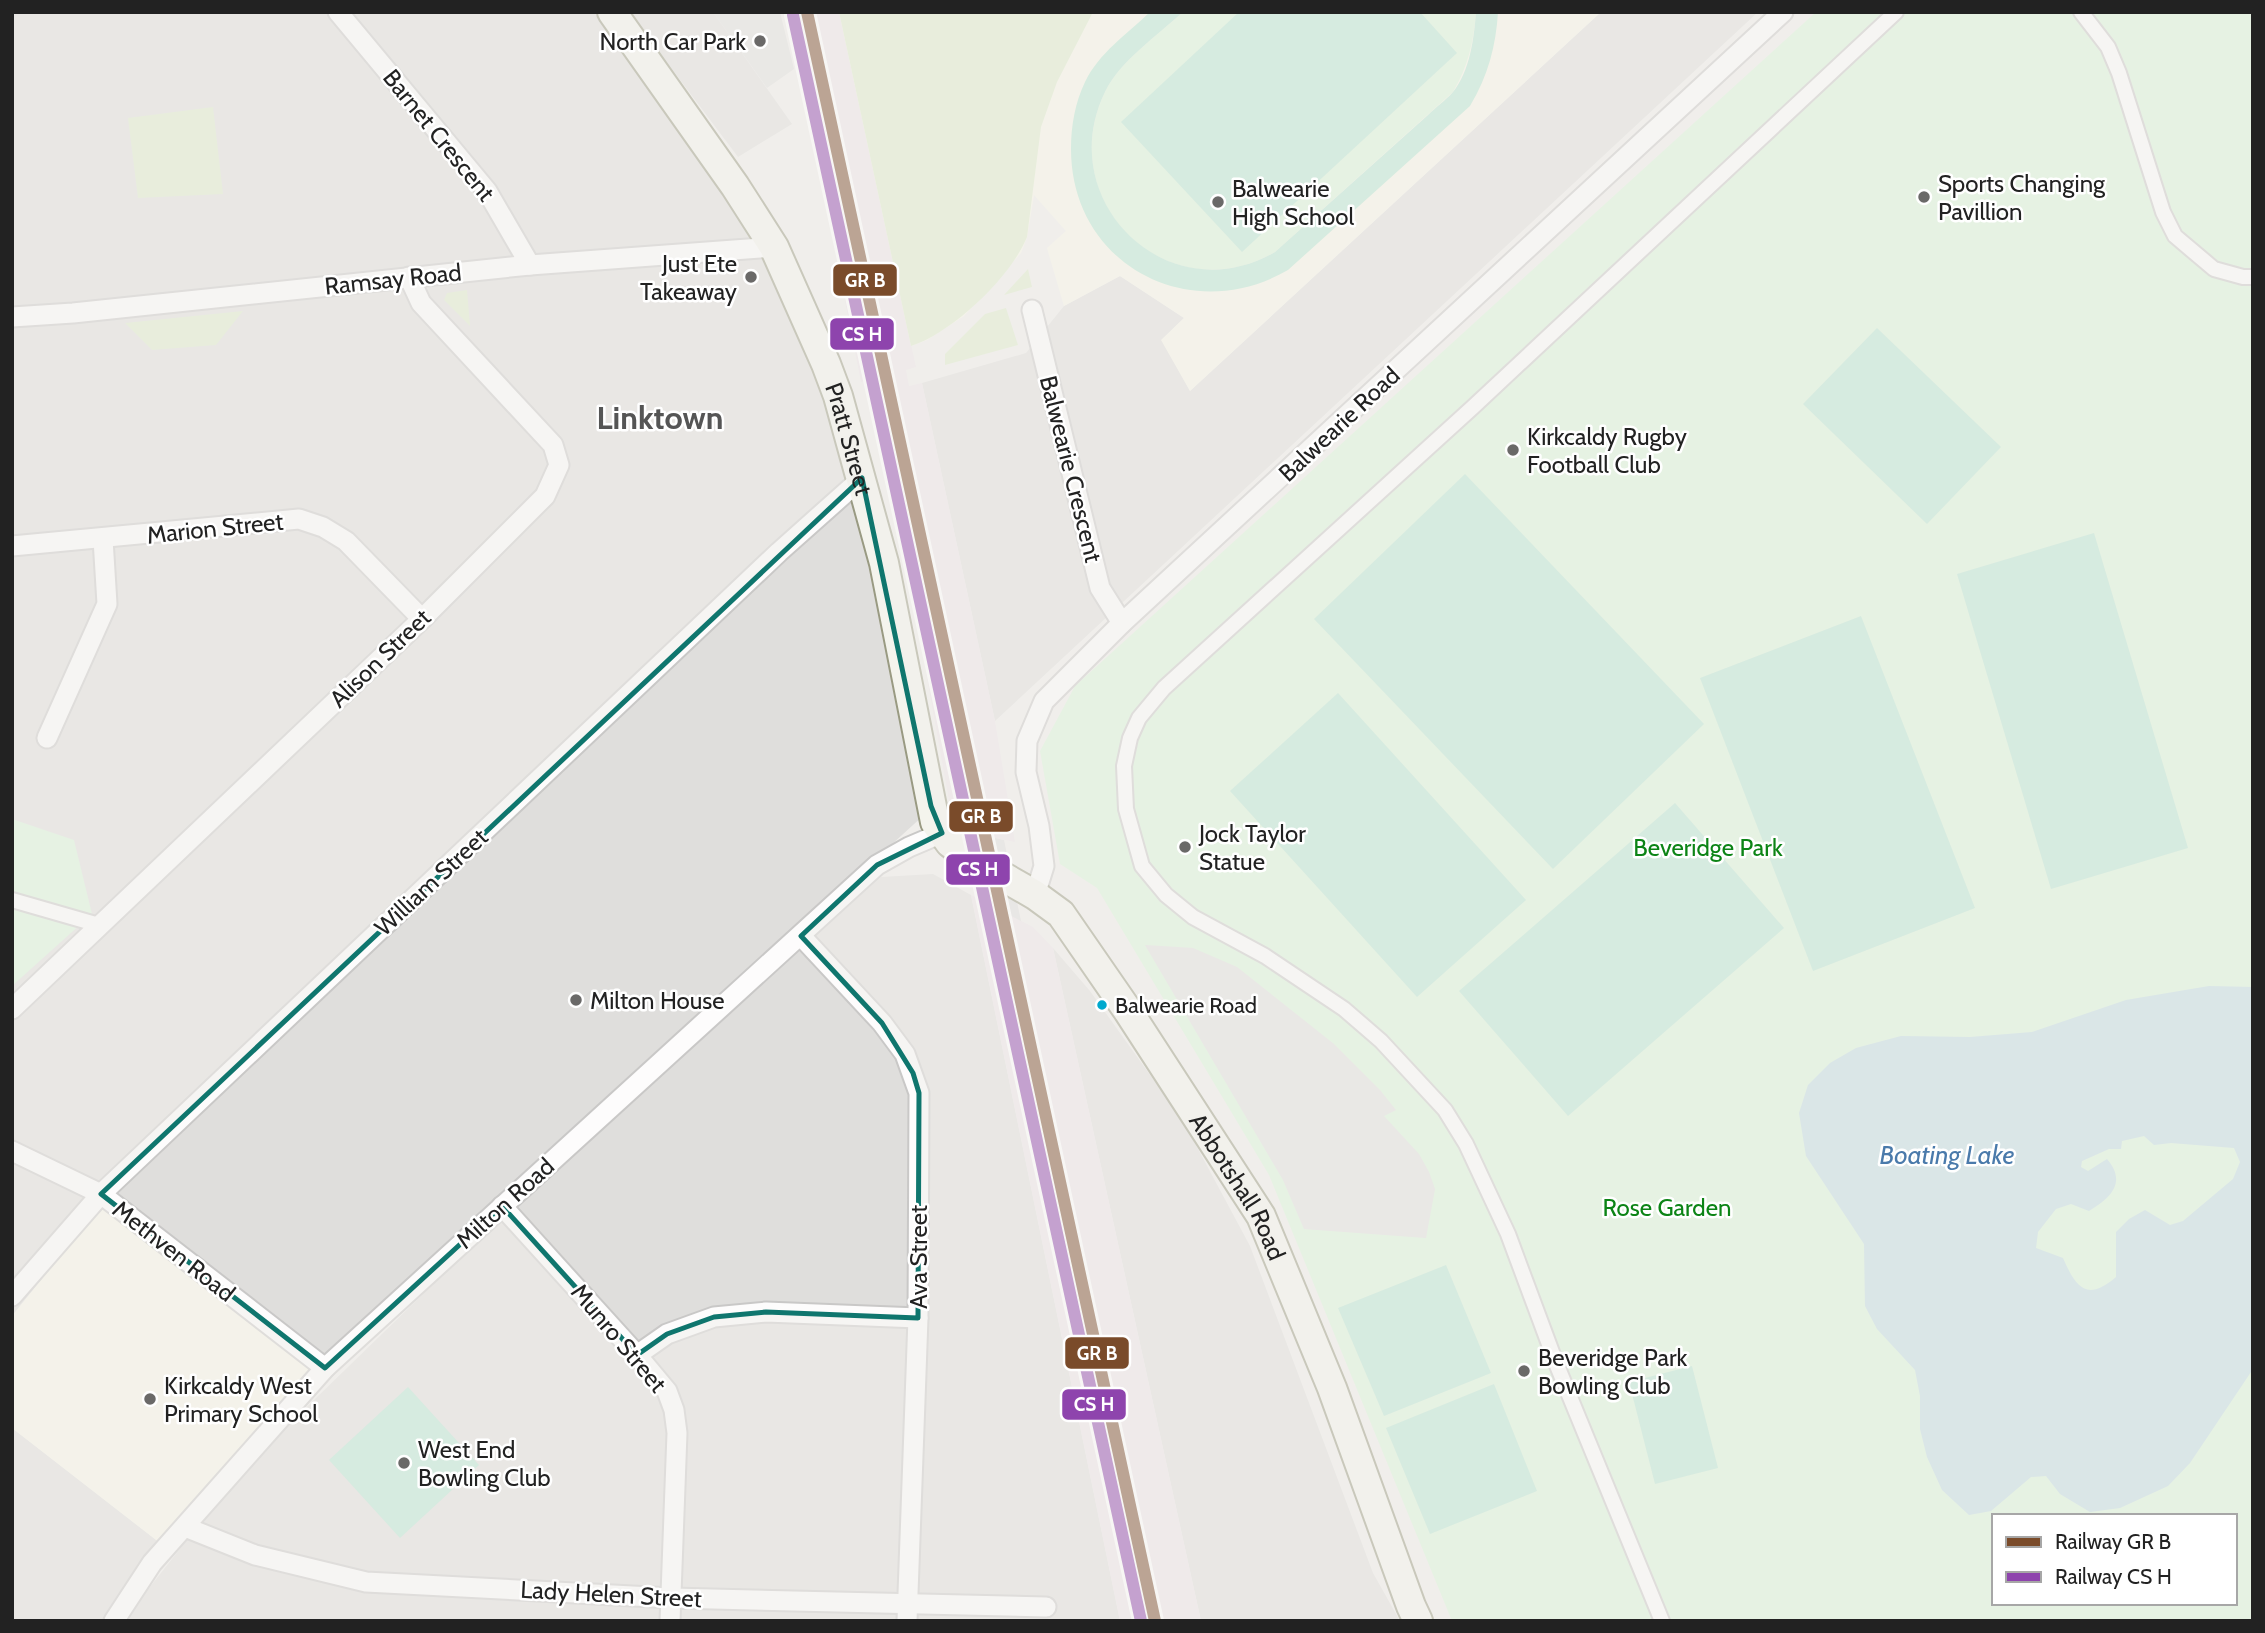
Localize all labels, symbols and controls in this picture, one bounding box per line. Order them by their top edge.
place label: North Car Park [600,27,746,56]
marker: North Car Park [752,33,768,49]
street label: Barnet Crescent [377,63,501,207]
place label: Sports Changing Pavillion [1938,169,2106,226]
place label: Balwearie High School [1232,174,1354,231]
marker: Sports Changing Pavillion [1916,189,1932,205]
marker: Balwearie High School [1210,194,1226,210]
place label: Just Ete Takeaway [640,249,737,306]
street label: Ramsay Road [323,257,463,301]
line badge: GR B [832,263,898,297]
marker: Just Ete Takeaway [743,269,759,285]
text: GR B [845,269,885,292]
line badge: CS H [829,317,895,351]
text: CS H [842,323,882,346]
street label: Balwearie Road [1272,361,1406,487]
street label: Balwearie Crescent [1034,373,1108,565]
street label: Pratt Street [820,378,879,498]
district label: Linktown [597,398,723,437]
place label: Kirkcaldy Rugby Football Club [1527,422,1687,479]
marker: Kirkcaldy Rugby Football Club [1505,442,1521,458]
street label: Marion Street [145,506,285,550]
street label: Alison Street [324,603,436,713]
line badge: GR B [948,800,1014,833]
text: GR B [961,805,1001,828]
place label: Jock Taylor Statue [1198,819,1306,876]
street label: William Street [369,822,493,942]
park label: Beveridge Park [1633,833,1783,862]
marker: Jock Taylor Statue [1177,839,1193,855]
line badge: CS H [945,853,1011,886]
text: CS H [958,858,998,881]
place label: Milton House [590,986,725,1015]
marker: Milton House [568,992,584,1008]
place label: Balwearie Road [1115,992,1257,1019]
marker: Balwearie Road [1095,998,1109,1012]
street label: Abbotshall Road [1184,1108,1292,1264]
water label: Boating Lake [1880,1139,2014,1171]
street label: Milton Road [450,1151,560,1255]
park label: Rose Garden [1603,1193,1731,1222]
street label: Methven Road [107,1194,241,1308]
street label: Ava Street [904,1205,933,1309]
street label: Munro Street [565,1278,673,1398]
line badge: GR B [1064,1336,1130,1370]
text: GR B [1077,1342,1117,1365]
place label: Beveridge Park Bowling Club [1538,1343,1688,1400]
marker: Beveridge Park Bowling Club [1516,1363,1532,1379]
place label: Kirkcaldy West Primary School [164,1371,318,1428]
line badge: CS H [1061,1388,1127,1421]
marker: Kirkcaldy West Primary School [142,1391,158,1407]
text: CS H [1074,1393,1114,1416]
place label: West End Bowling Club [418,1435,551,1492]
marker: West End Bowling Club [396,1455,412,1471]
legend [1992,1514,2237,1605]
text: Railway GR B [2055,1529,2171,1554]
text: Railway CS H [2055,1564,2172,1589]
street label: Lady Helen Street [520,1575,702,1613]

